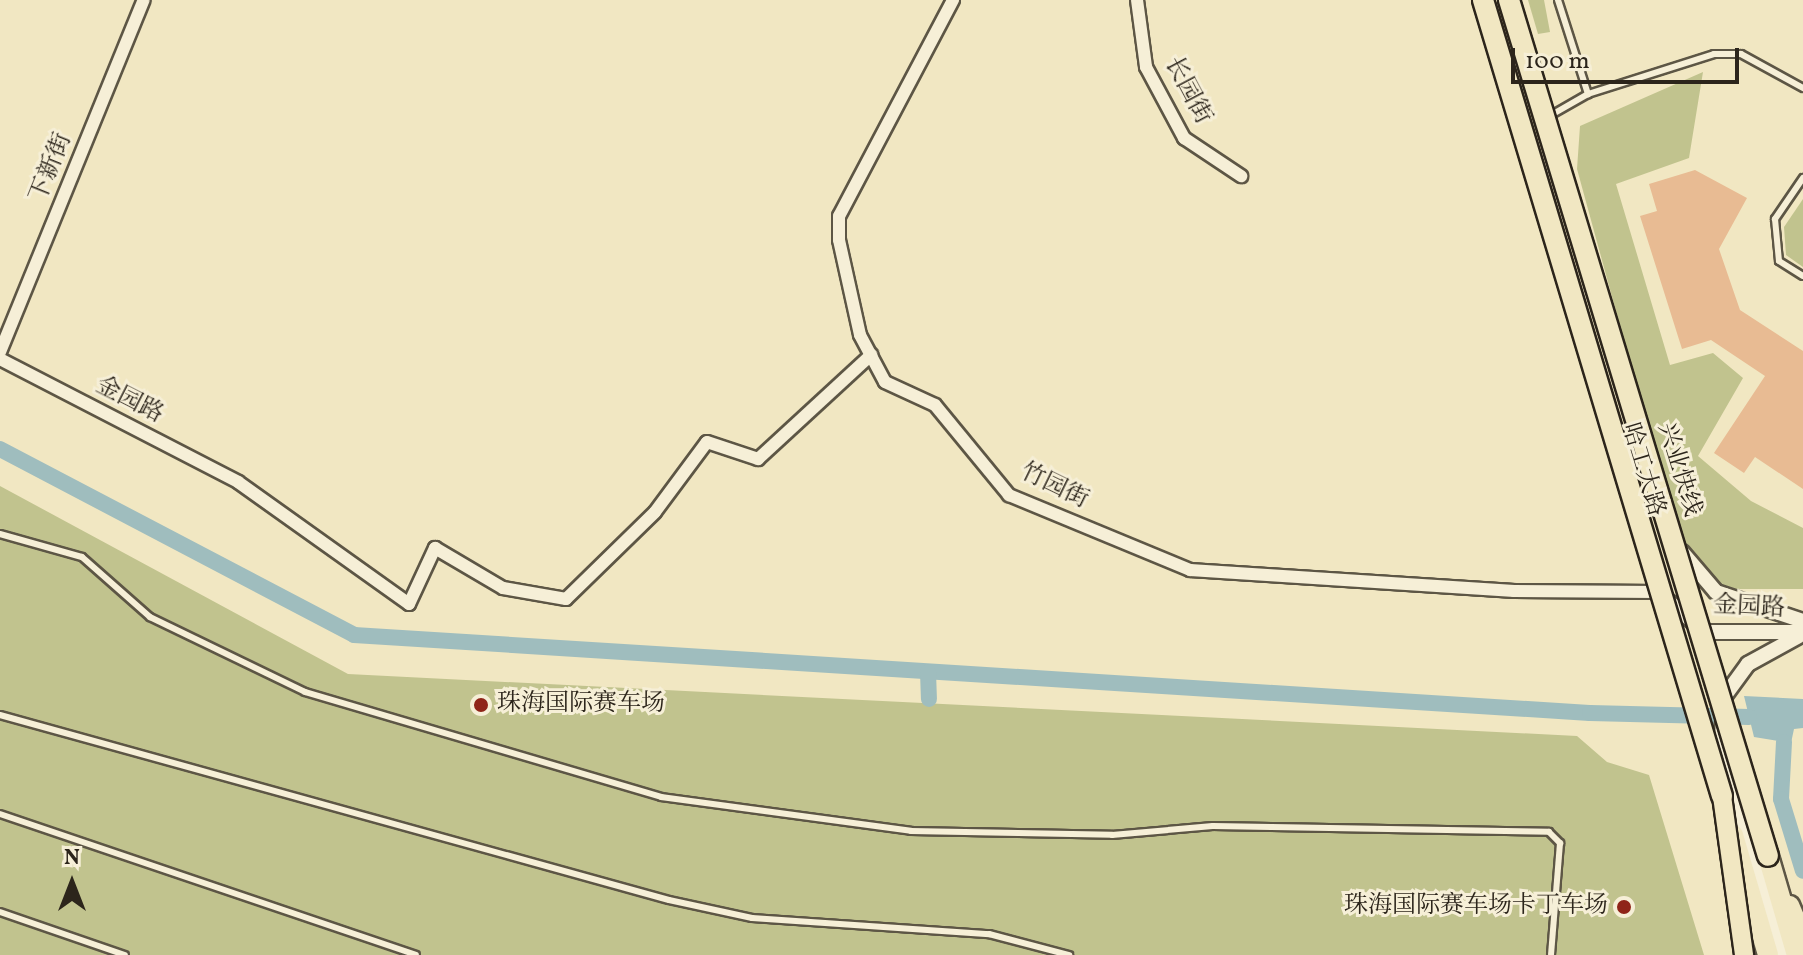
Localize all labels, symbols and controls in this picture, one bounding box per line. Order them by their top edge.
scale bar [1515,32,1743,82]
text: 100 m [1525,45,1590,79]
street label: 长园街 [1157,52,1217,130]
street label: 下新街 [25,129,79,207]
street label: 金园路 [90,372,168,430]
street label: 哈工大路 [1614,420,1670,520]
street label: 兴业快线 [1650,420,1706,520]
street label: 竹园街 [1015,458,1093,516]
street label: 金园路 [1712,592,1786,624]
place label: 珠海国际赛车场 [497,691,665,719]
marker: 珠海国际赛车场 [472,696,490,714]
north arrow [32,843,112,923]
text: N [64,843,80,874]
place label: 珠海国际赛车场卡丁车场 [1344,893,1608,921]
marker: 珠海国际赛车场卡丁车场 [1615,898,1633,916]

